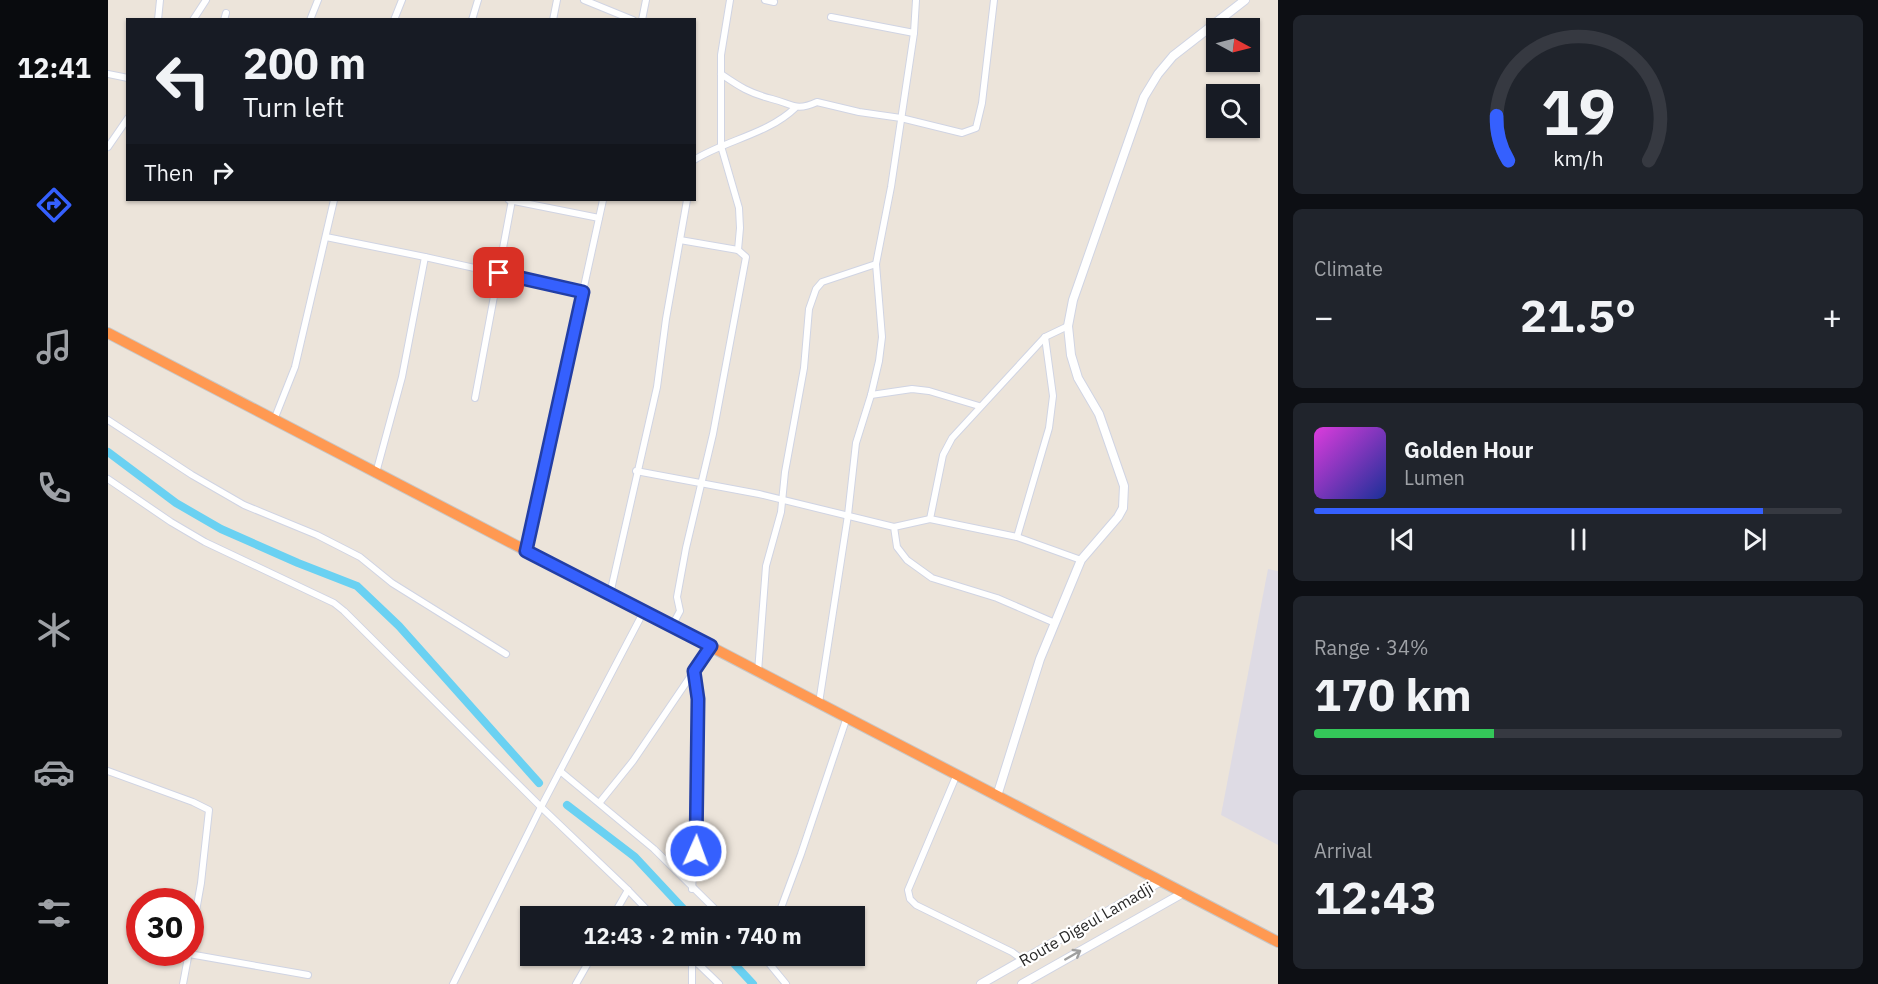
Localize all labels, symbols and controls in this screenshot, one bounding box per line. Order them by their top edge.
north arrow [1206,18,1260,72]
map controls [1206,18,1260,138]
text: 200 m [243,36,366,91]
icon: left [144,42,222,120]
text: 12:41 [17,50,91,85]
text: 19 [1541,72,1615,153]
button: search [1206,84,1260,138]
text: Turn left [243,89,344,124]
text: km/h [1553,145,1603,173]
icon: right [206,156,239,189]
text: Then [144,158,194,187]
icon: directions [33,184,75,226]
pin [473,247,524,298]
text: Climate [1314,255,1383,282]
icon: arrive [482,256,515,289]
text: 21.5° [1520,286,1636,344]
text: − [1314,295,1334,338]
text: + [1822,295,1842,338]
icon: music [33,326,75,368]
text: Golden Hour [1404,435,1533,464]
text: Lumen [1404,464,1465,491]
icon: phone [33,467,75,509]
icon: previous [1386,523,1419,556]
icon: pause [1562,523,1595,556]
icon: next [1738,523,1771,556]
icon: climate [33,609,75,651]
text: Range · 34% [1314,634,1429,661]
text: 170 km [1314,665,1472,723]
icon: car [33,751,75,793]
position arrow [664,819,728,883]
text: Arrival [1314,837,1372,864]
text: 12:43 [1314,868,1437,926]
street label: Route Digeul Lamadji [1015,877,1157,971]
speed limit sign: 30 [126,888,204,966]
icon: filters [33,892,75,934]
text: 12:43 · 2 min · 740 m [583,921,802,950]
one-way arrow [1064,949,1081,961]

